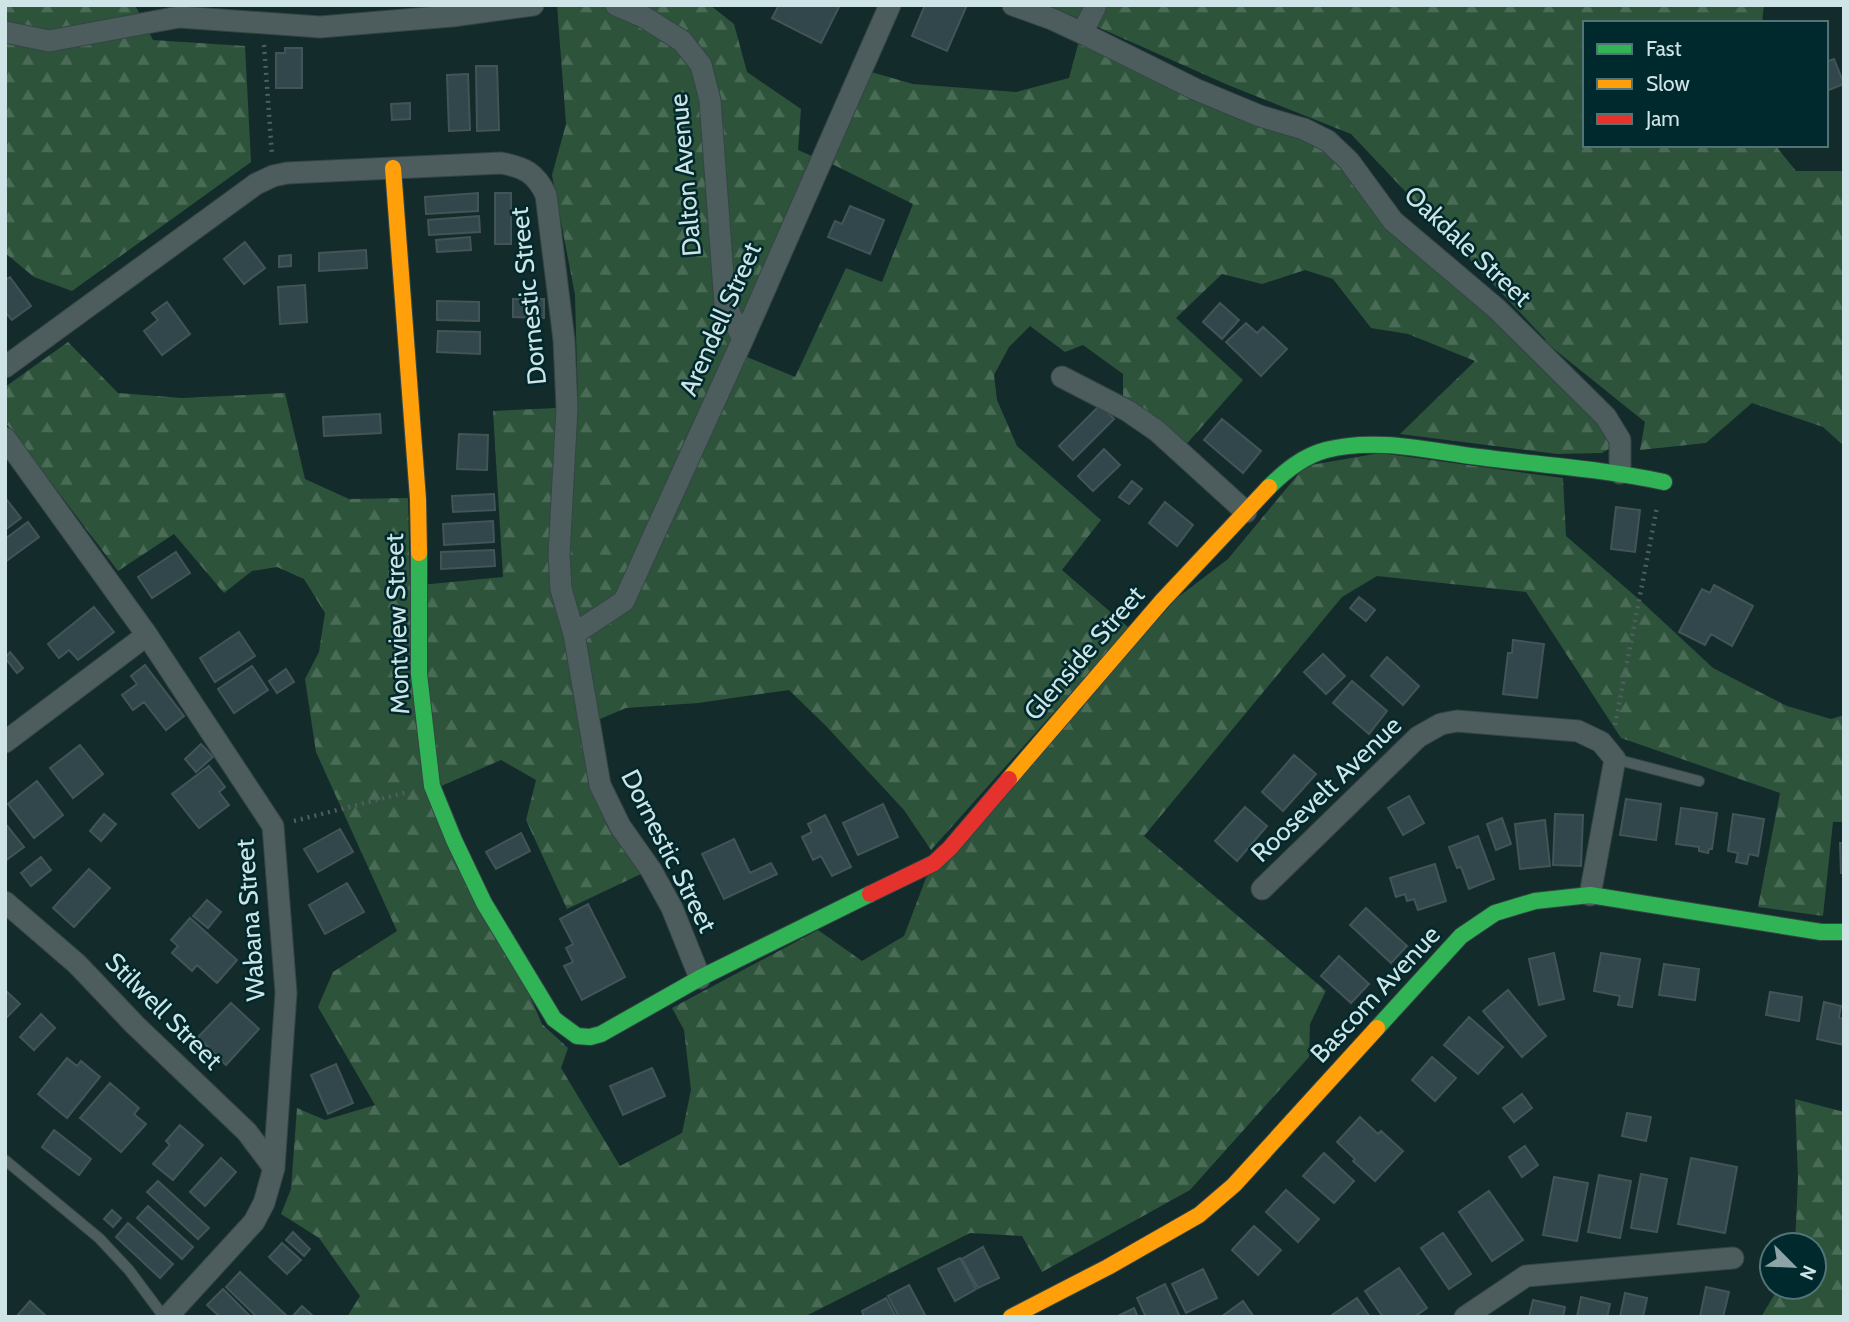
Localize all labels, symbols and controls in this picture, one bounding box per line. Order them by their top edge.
legend [1583,21,1828,147]
text: Fast [1646,36,1682,61]
text: Slow [1646,71,1690,96]
street label: Dalton Avenue [662,92,708,258]
text: Jam [1645,106,1680,131]
street label: Oakdale Street [1398,179,1538,313]
street label: Dornestic Street [503,205,553,386]
street label: Arendell Street [672,237,768,401]
street label: Montview Street [378,533,416,715]
street label: Glenside Street [1017,579,1151,727]
street label: Roosevelt Avenue [1244,709,1408,869]
street label: Dornestic Street [614,764,724,938]
street label: Wabana Street [228,838,272,1002]
street label: Bascom Avenue [1303,919,1447,1069]
street label: Stilwell Street [99,946,229,1076]
north arrow [1758,1231,1828,1301]
text: N [1795,1262,1821,1284]

